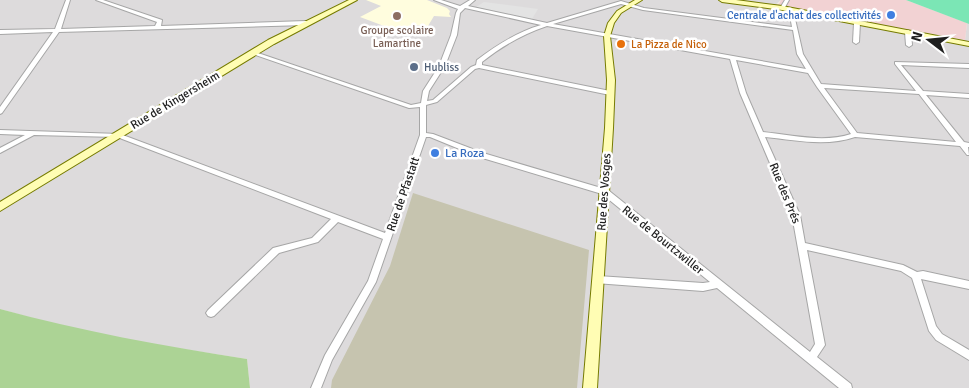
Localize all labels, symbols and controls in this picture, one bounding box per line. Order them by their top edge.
place label: Centrale d'achat des collectivités [727,9,881,22]
marker: Centrale d'achat des collectivités [885,9,897,21]
marker: Groupe scolaire Lamartine [391,10,403,22]
north arrow [904,15,954,65]
place label: Groupe scolaire Lamartine [360,24,434,50]
text: N [907,30,926,44]
marker: La Pizza de Nico [615,38,627,50]
place label: La Pizza de Nico [631,38,707,51]
marker: Hubliss [408,61,420,73]
place label: Hubliss [424,61,459,74]
street label: Rue de Kingersheim [128,68,223,133]
place label: La Roza [445,146,484,161]
marker: La Roza [429,147,441,159]
street label: Rue des Vosges [594,153,615,231]
street label: Rue de Pfastatt [384,155,423,233]
street label: Rue des Prés [766,160,804,226]
street label: Rue de Bourtzwiller [619,203,707,278]

